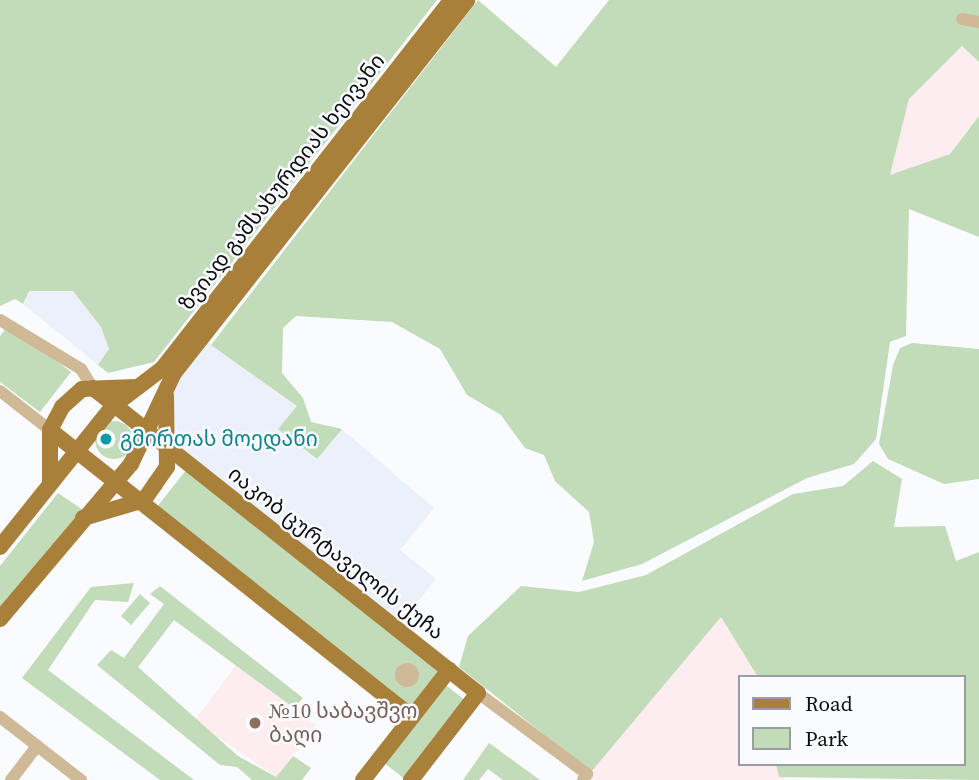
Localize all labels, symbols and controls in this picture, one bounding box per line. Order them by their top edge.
street label: ზვიად გამსახურდიას ხეივანი [174,49,390,315]
place label: გმირთას მოედანი [120,426,318,452]
marker: გმირთას მოედანი [98,431,114,447]
street label: იაკობ ცურტაველის ქუჩა [223,461,449,645]
legend [738,675,965,766]
text: Road [805,689,853,718]
place label: №10 საბავშვო ბაღი [269,698,417,748]
marker: №10 საბავშვო ბაღი [247,715,263,731]
text: Park [805,724,848,753]

